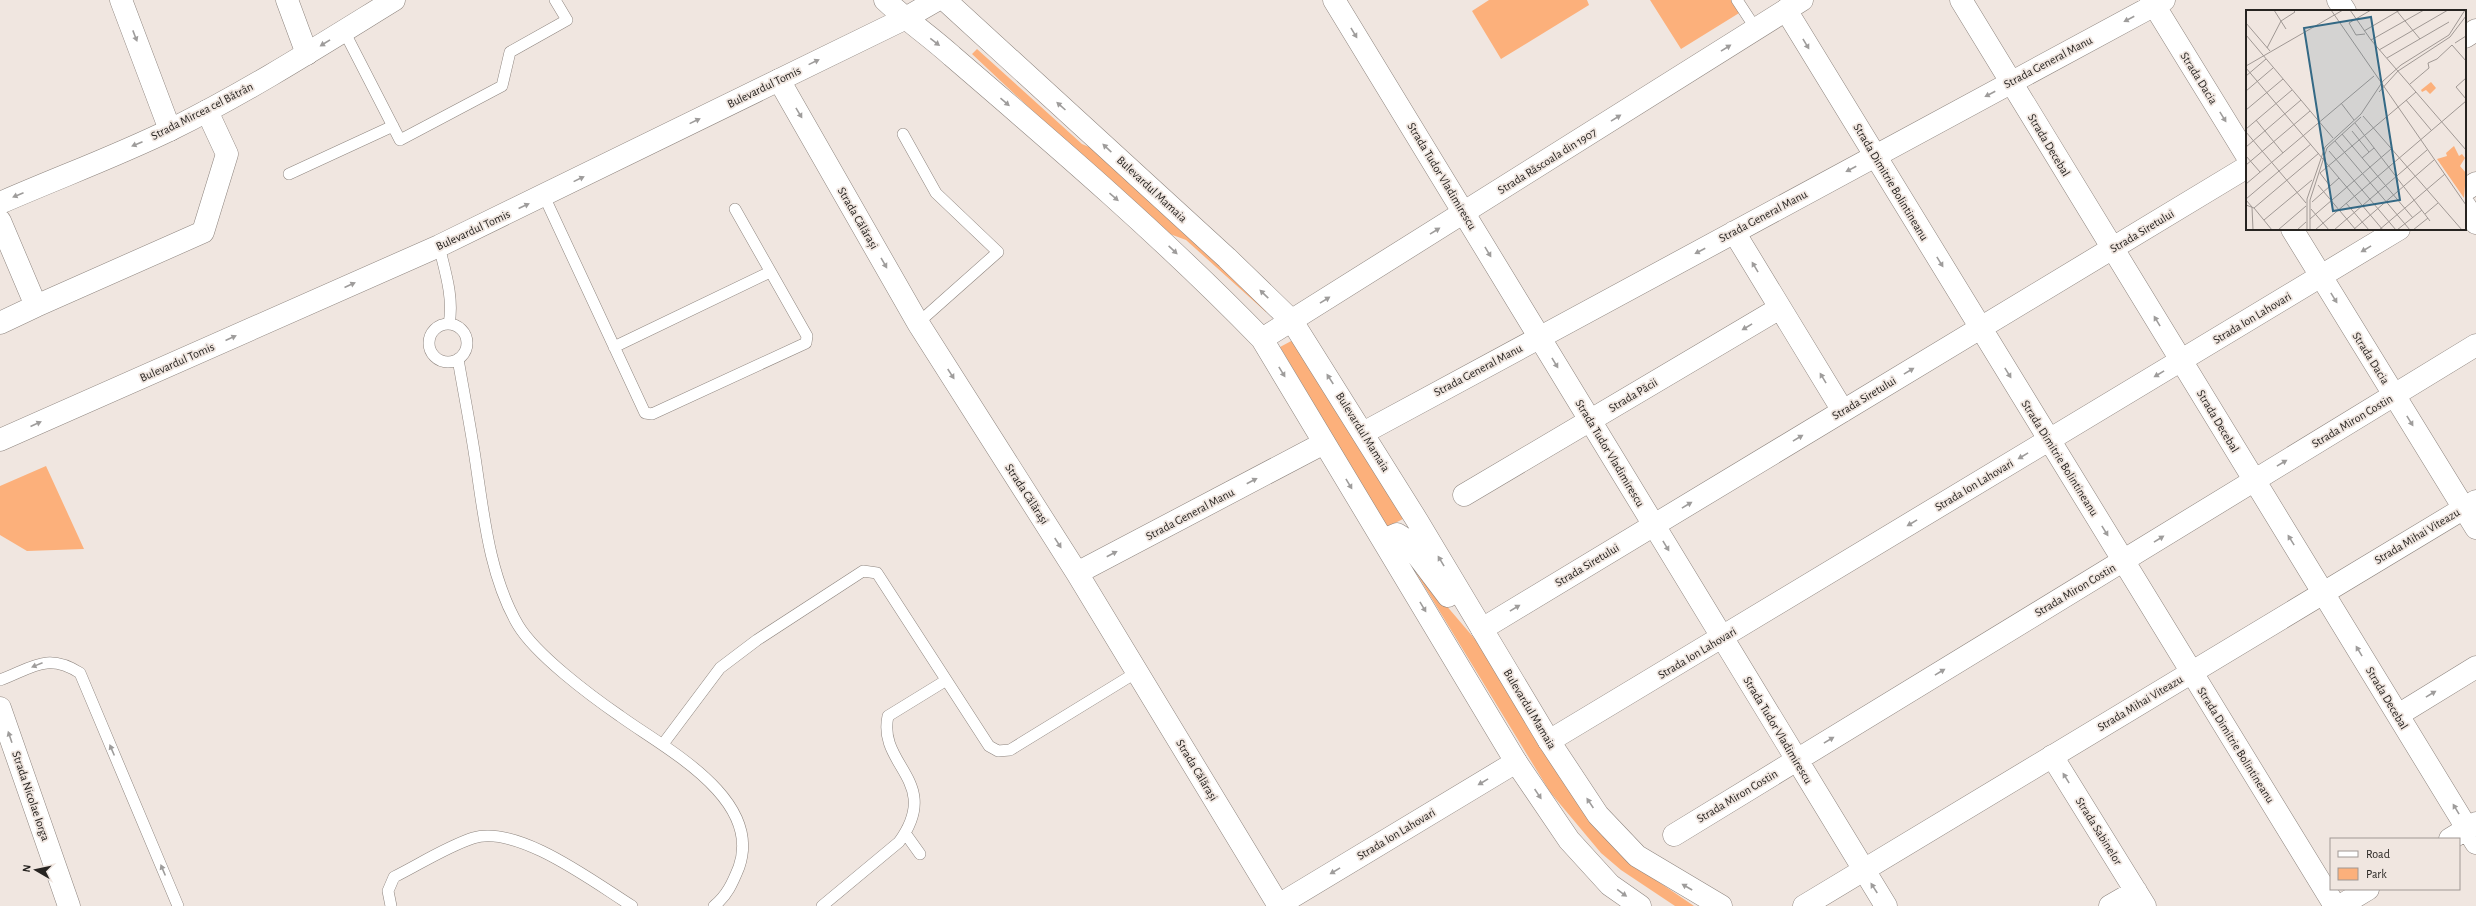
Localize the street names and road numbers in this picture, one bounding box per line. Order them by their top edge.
street label: Strada General Manu [2002,34,2094,90]
street label: Strada Dacia [2178,50,2220,107]
street label: Bulevardul Tomis [725,64,803,110]
street label: Strada Mircea cel Bătrân [149,80,255,142]
street label: Strada Decebal [2026,112,2072,178]
street label: Strada Tudor Vladimirescu [1405,120,1479,232]
street label: Strada Dimitrie Bolintineanu [1851,121,1931,243]
street label: Strada Răscoala din 1907 [1496,126,1598,196]
street label: Bulevardul Mamaia [1115,154,1190,225]
street label: Strada Călărași [834,185,881,252]
street label: Strada General Manu [1717,188,1809,244]
street label: Strada Siretului [2108,207,2176,255]
street label: Bulevardul Tomis [434,208,512,252]
street label: Strada Ion Lahovari [2211,290,2293,346]
street label: Strada Dacia [2350,330,2392,387]
street label: Bulevardul Tomis [138,340,216,384]
street label: Strada General Manu [1432,342,1524,398]
street label: Strada Siretului [1830,374,1898,422]
street label: Strada Păcii [1607,376,1659,414]
street label: Strada Decebal [2195,388,2241,454]
street label: Bulevardul Mamaia [1334,390,1392,474]
street label: Strada Miron Costin [2309,392,2395,450]
street label: Strada Tudor Vladimirescu [1573,397,1647,509]
street label: Strada Dimitrie Bolintineanu [2019,398,2101,518]
street label: Strada Ion Lahovari [1933,457,2015,513]
street label: Strada Călărași [1001,462,1051,527]
street label: Strada General Manu [1144,486,1236,542]
street label: Strada Mihai Viteazu [2372,506,2462,566]
street label: Strada Siretului [1553,541,1621,589]
street label: Strada Miron Costin [2032,561,2118,619]
street label: Strada Ion Lahovari [1656,625,1738,681]
street label: Strada Decebal [2364,665,2410,731]
street label: Bulevardul Mamaia [1501,667,1559,751]
street label: Strada Mihai Viteazu [2095,673,2185,733]
street label: Strada Tudor Vladimirescu [1741,674,1815,786]
street label: Strada Dimitrie Bolintineanu [2195,685,2277,805]
street label: Strada Călărași [1172,737,1220,804]
street label: Strada Nicolae Iorga [10,750,52,843]
street label: Strada Miron Costin [1694,767,1780,825]
street label: Strada Sabinelor [2074,795,2125,867]
street label: Strada Ion Lahovari [1355,806,1437,862]

